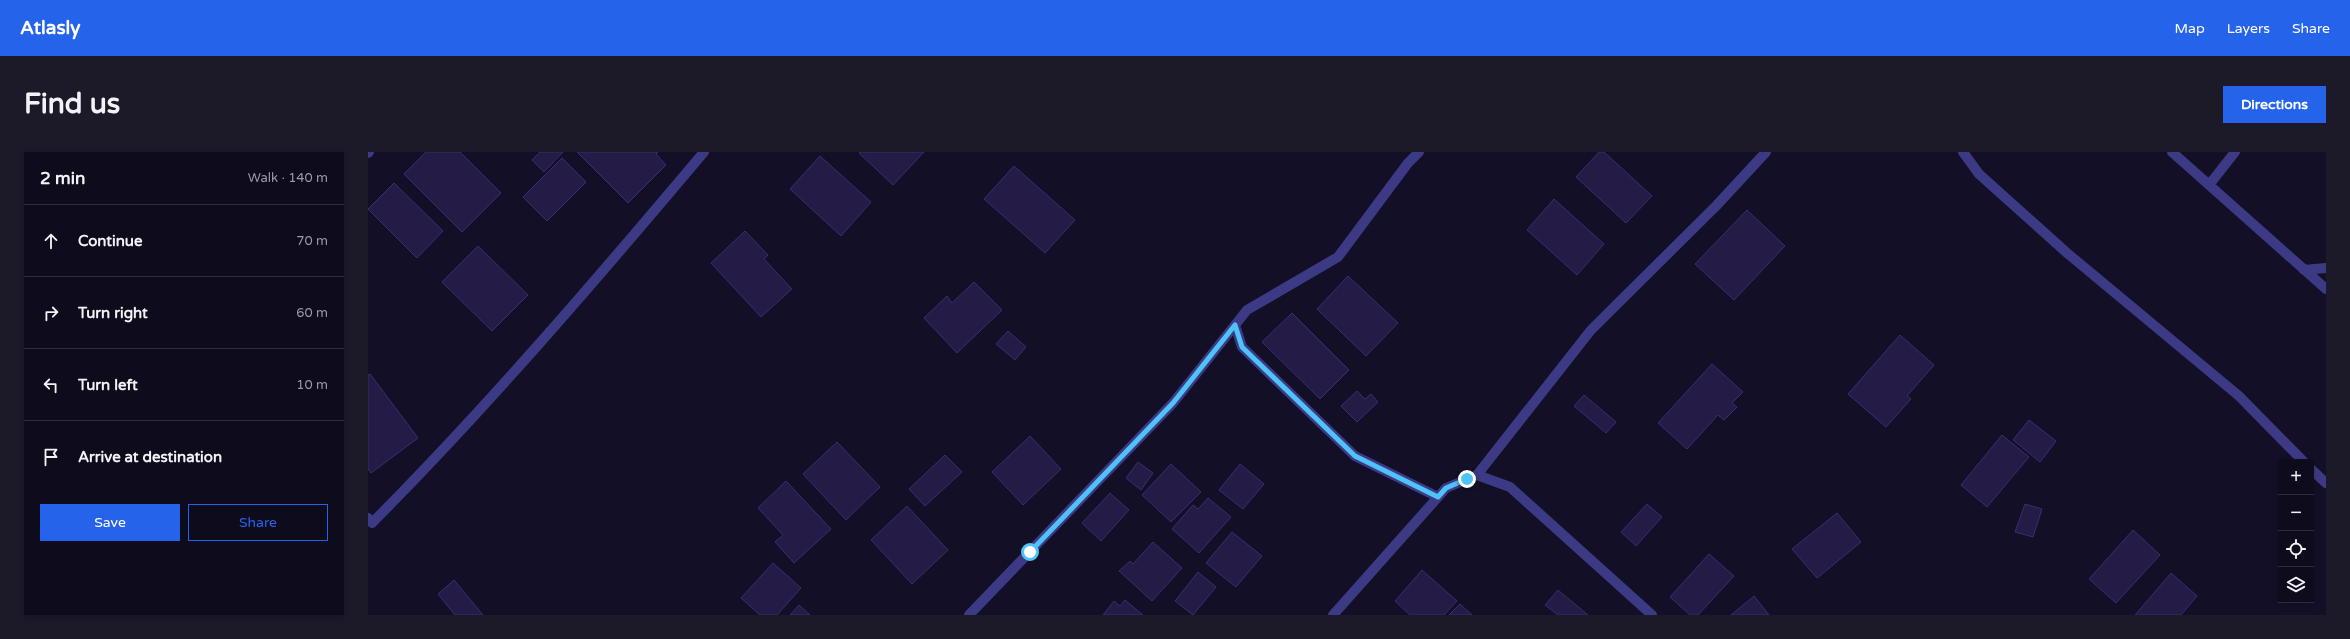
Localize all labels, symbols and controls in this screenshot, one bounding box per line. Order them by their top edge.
text: Atlasly [20,17,80,39]
text: Map [2175,20,2205,37]
text: Layers [2227,20,2270,37]
text: Share [2292,20,2330,37]
button: Directions [2223,86,2326,123]
text: Find us [24,87,120,121]
text: 2 min [40,168,85,189]
text: Walk · 140 m [248,170,328,186]
icon: ahead [40,230,62,252]
text: Continue [78,232,142,250]
text: 70 m [296,233,328,249]
icon: right [40,302,62,324]
text: Turn right [78,304,148,322]
text: 60 m [296,305,328,321]
icon: left [40,374,62,396]
text: Turn left [78,376,138,394]
text: 10 m [296,377,328,393]
icon: arrive [40,446,62,468]
text: Arrive at destination [78,448,222,466]
map controls [2278,459,2314,603]
button: + [2278,459,2314,495]
route end [1458,470,1476,488]
button: − [2278,495,2314,531]
button: Save [40,504,180,541]
button: Share [188,504,328,541]
button: locate [2278,531,2314,567]
route start [1021,543,1039,561]
button: layers [2278,567,2314,603]

